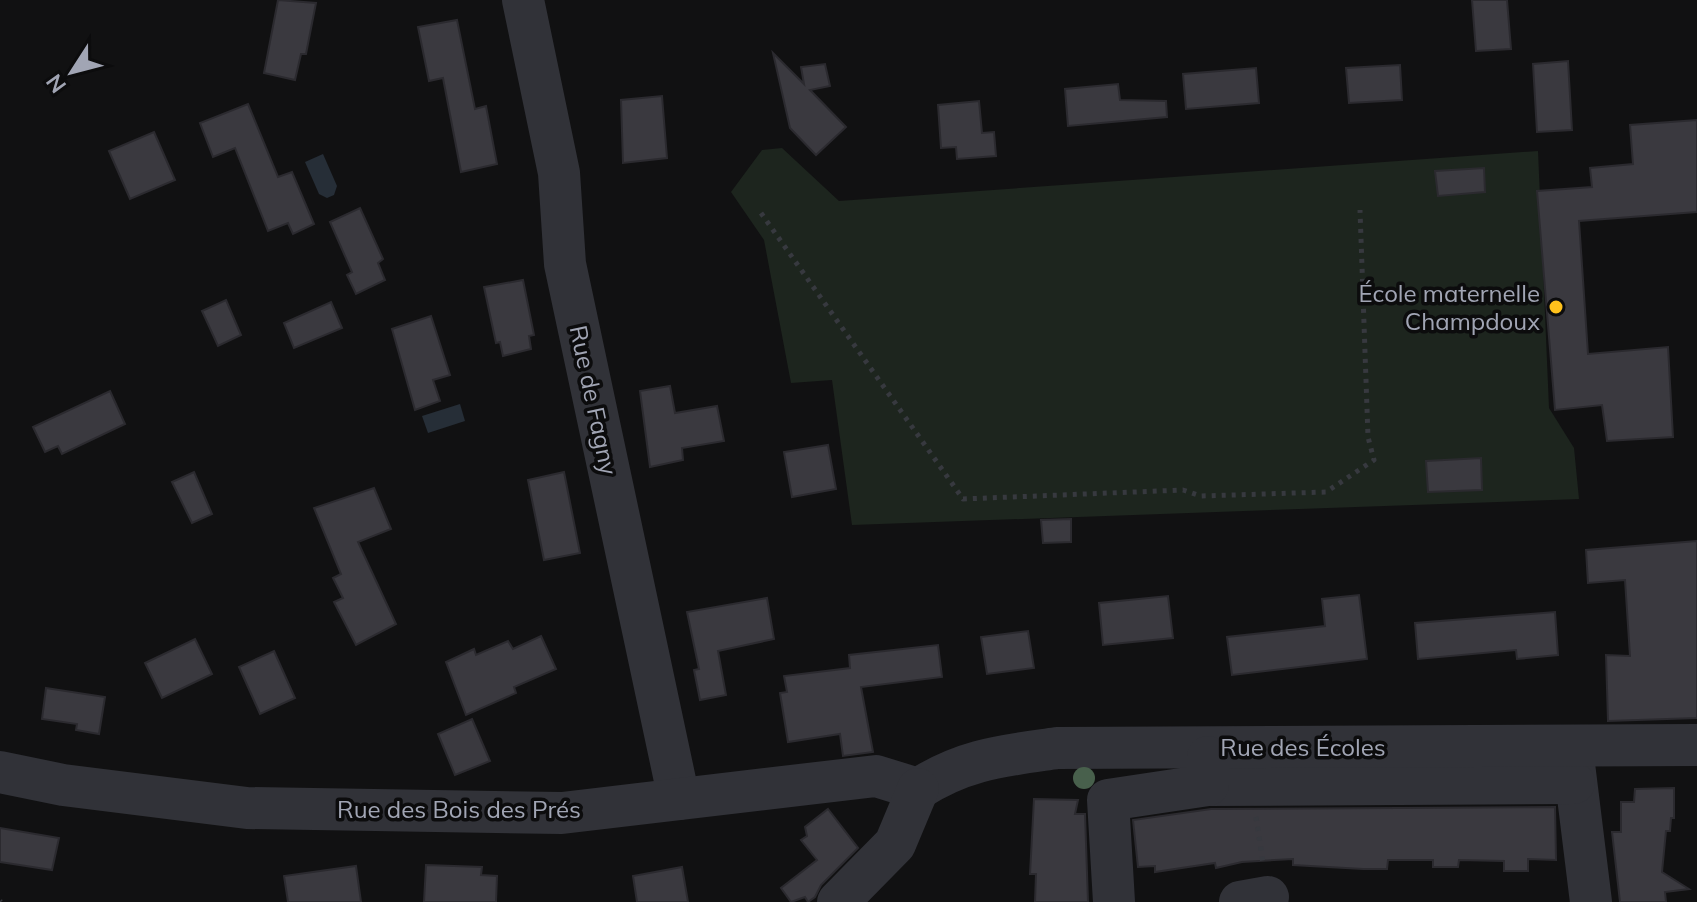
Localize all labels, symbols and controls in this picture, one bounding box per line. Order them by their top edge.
north arrow [32,32,112,112]
text: N [40,69,72,99]
place label: École maternelle Champdoux [1358,278,1540,336]
marker: École maternelle Champdoux [1547,298,1565,316]
street label: Rue de Fagny [564,323,625,478]
street label: Rue des Écoles [1220,732,1386,762]
street label: Rue des Bois des Prés [337,794,581,824]

